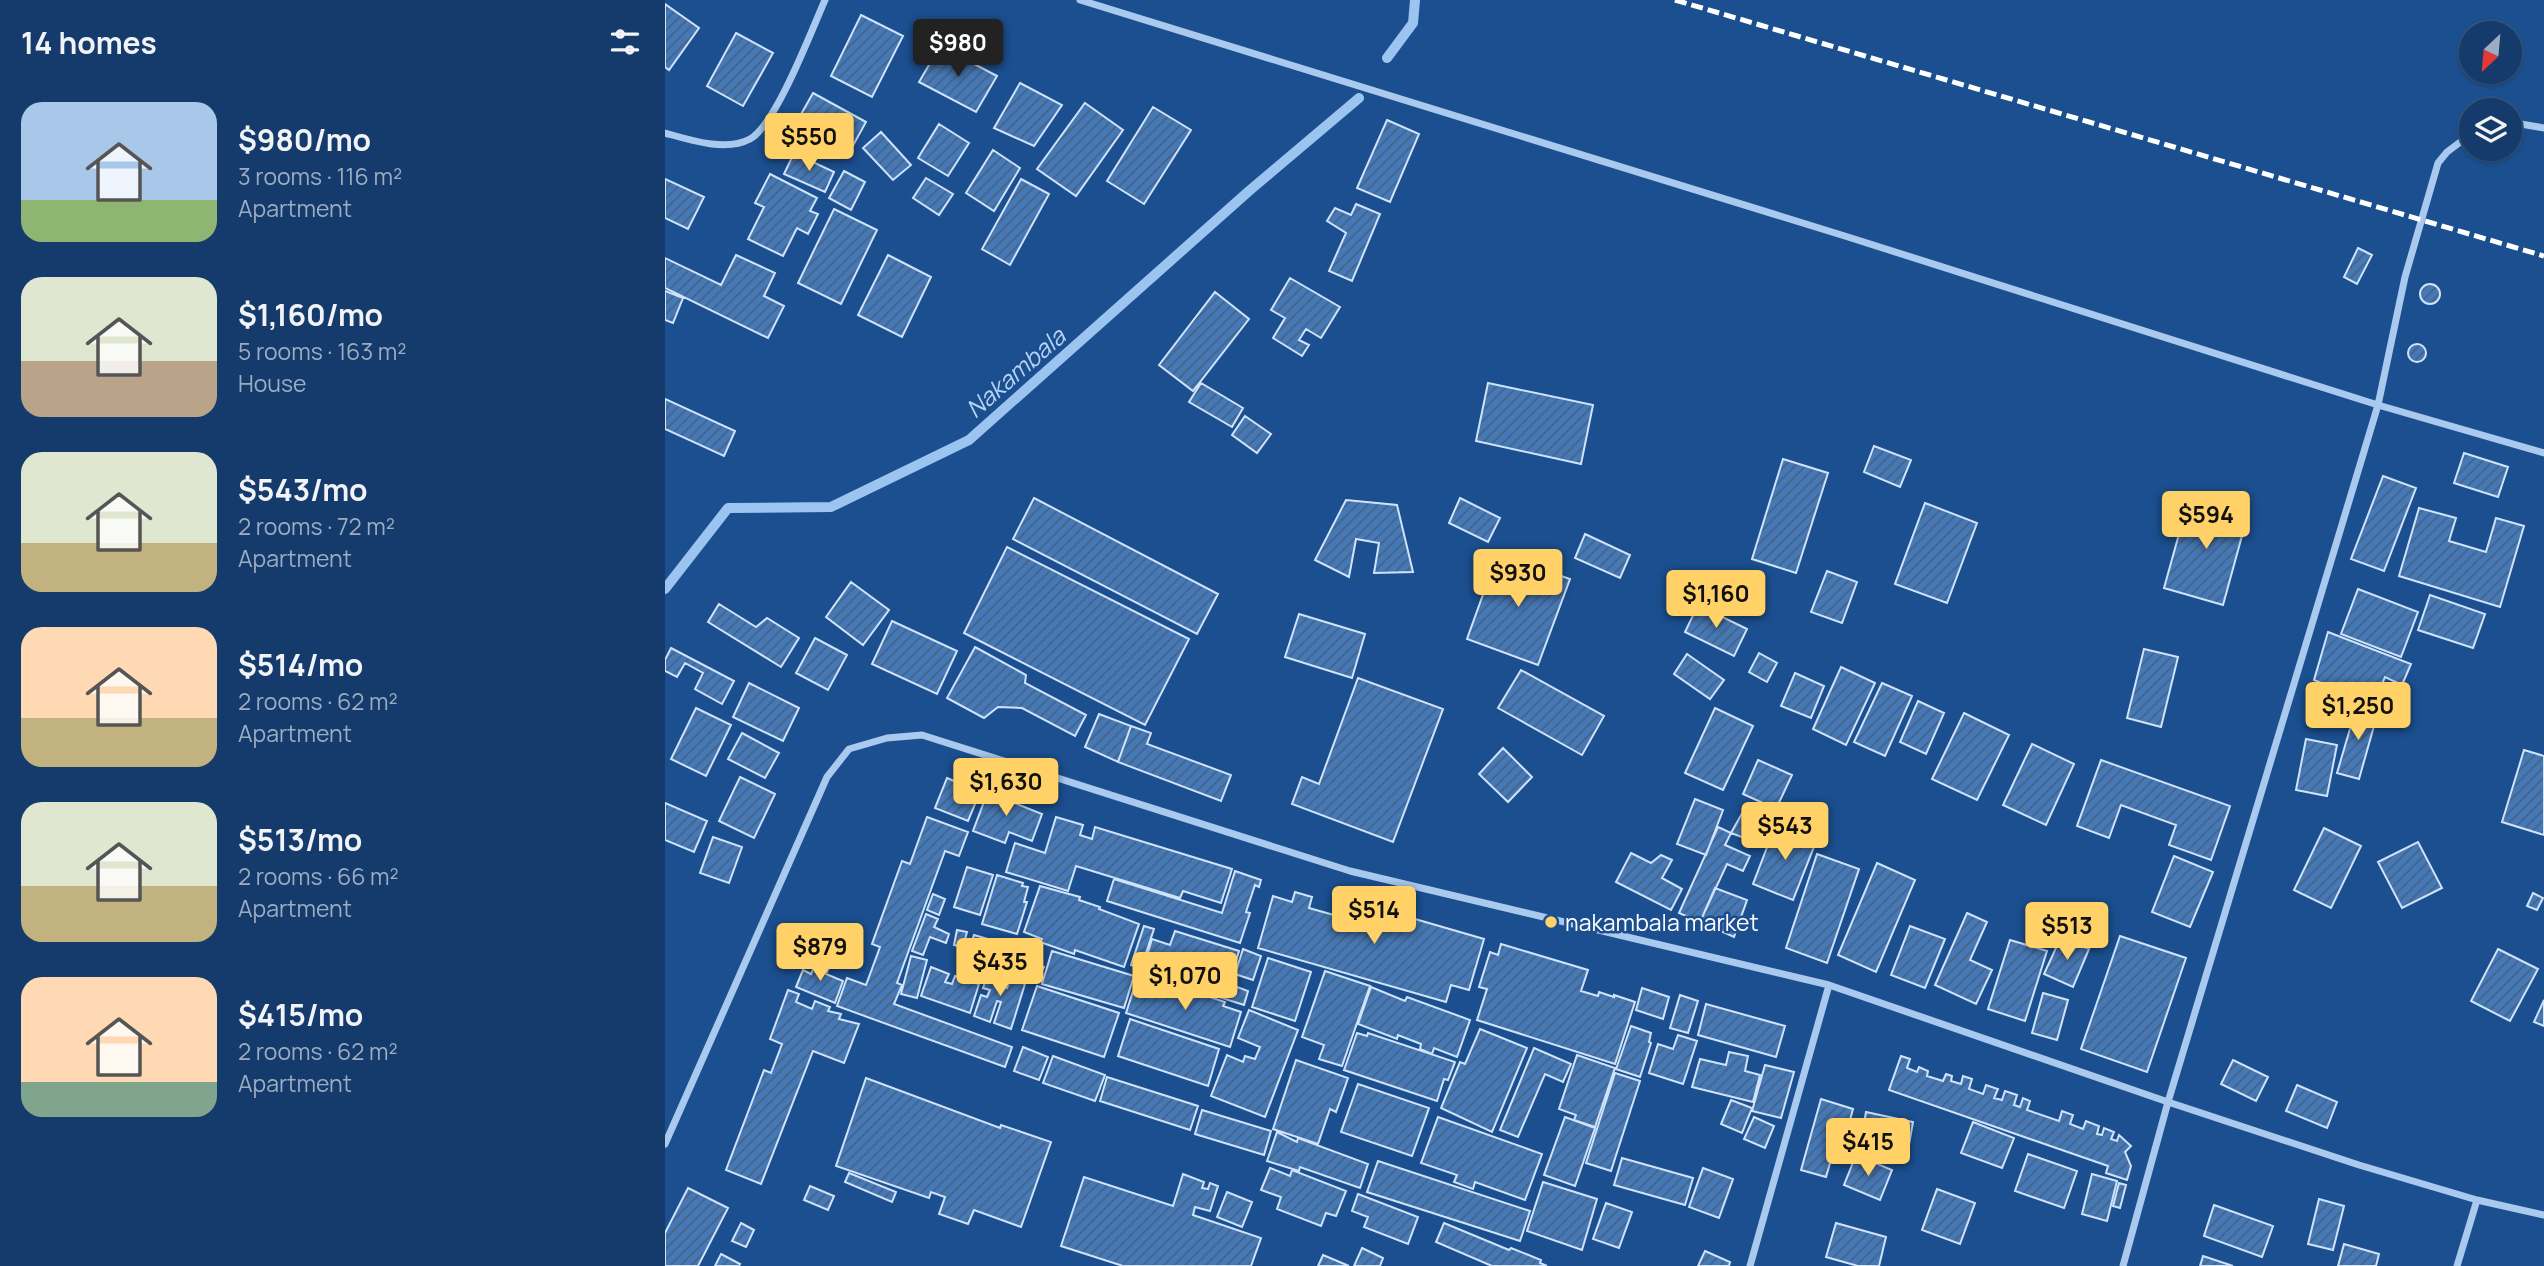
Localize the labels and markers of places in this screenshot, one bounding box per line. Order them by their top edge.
pin: $980 [917,20,999,79]
pin: $550 [768,114,850,173]
pin: $594 [2165,491,2247,551]
pin: $930 [1477,550,1559,609]
pin: $1,160 [1659,570,1773,630]
pin: $1,250 [2301,682,2415,742]
pin: $1,630 [949,758,1063,818]
pin: $543 [1744,802,1826,862]
pin: $514 [1333,886,1415,946]
pin: $513 [2026,902,2108,962]
place label: nakambala market [1565,906,1759,938]
marker: nakambala market [1543,914,1559,930]
pin: $879 [779,923,861,983]
pin: $435 [959,939,1041,998]
pin: $1,070 [1128,953,1242,1012]
pin: $415 [1827,1118,1909,1178]

